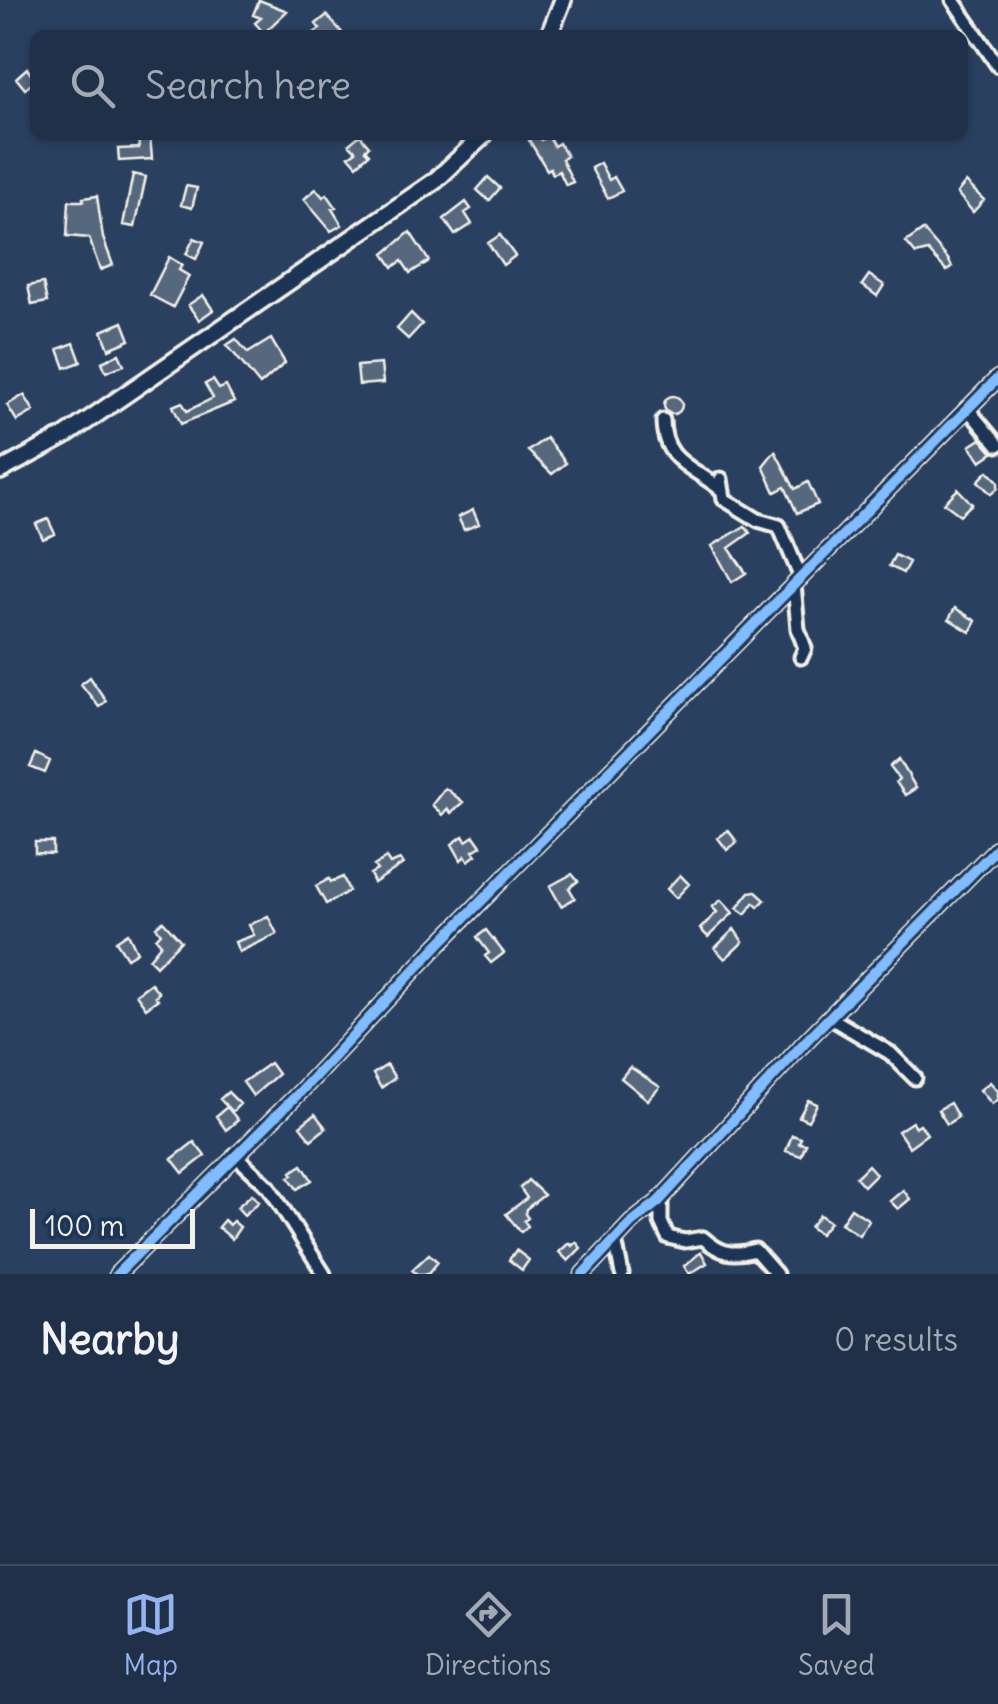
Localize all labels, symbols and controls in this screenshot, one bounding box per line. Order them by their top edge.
search box [30,30,968,140]
icon: search [65,58,120,113]
text: Search here [145,62,351,109]
scale bar [30,1204,195,1248]
text: 100 m [45,1208,124,1244]
text: Nearby [40,1313,179,1365]
text: 0 results [834,1319,958,1360]
tab: Map [123,1587,178,1683]
tab: Directions [425,1587,551,1683]
tab: Saved [798,1587,875,1683]

